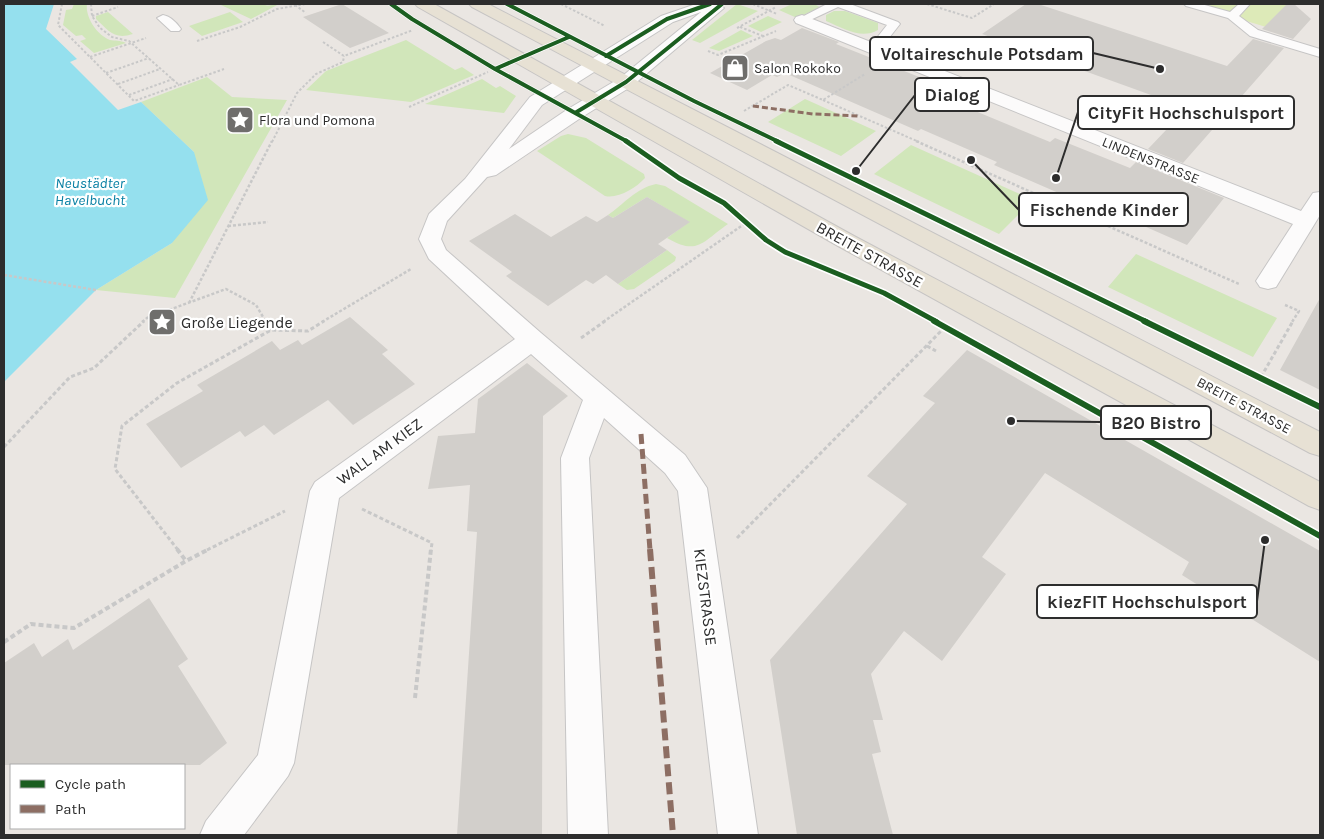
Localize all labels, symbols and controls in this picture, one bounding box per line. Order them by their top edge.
callout: Voltaireschule Potsdam [870,37,1093,70]
text: Voltaireschule Potsdam [881,43,1083,65]
shop icon: Salon Rokoko [720,53,750,83]
place label: Salon Rokoko [754,60,841,77]
callout: Dialog [915,78,989,111]
text: Dialog [925,84,980,106]
callout: CityFit Hochschulsport [1078,96,1294,129]
text: CityFit Hochschulsport [1088,102,1284,124]
place icon: Flora und Pomona [225,105,255,135]
place label: Flora und Pomona [259,112,375,129]
street label: LINDENSTRASSE [1100,133,1202,188]
water label: Neustädter Havelbucht [55,174,126,209]
callout: Fischende Kinder [1019,193,1188,226]
text: Fischende Kinder [1030,199,1178,221]
street label: BREITE STRASSE [813,217,926,292]
place icon: Große Liegende [147,307,177,337]
place label: Große Liegende [181,313,293,332]
street label: BREITE STRASSE [1194,373,1294,437]
callout: B20 Bistro [1101,406,1211,439]
text: B20 Bistro [1111,412,1201,434]
street label: WALL AM KIEZ [333,414,426,489]
street label: KIEZSTRASSE [690,547,721,647]
callout: kiezFIT Hochschulsport [1037,585,1257,618]
text: kiezFIT Hochschulsport [1047,591,1247,613]
legend [10,764,185,829]
text: Cycle path [55,775,126,793]
text: Path [55,800,86,818]

